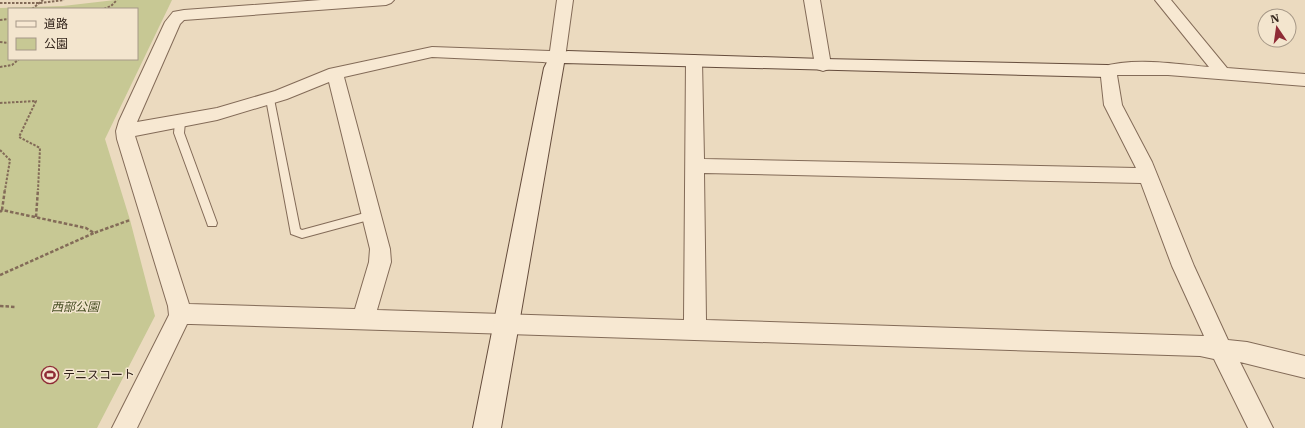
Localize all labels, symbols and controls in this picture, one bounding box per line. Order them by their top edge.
legend [8,8,138,60]
north arrow [1257,8,1297,48]
text: N [1269,10,1281,26]
text: 道路 [44,16,68,31]
text: 公園 [44,36,68,51]
park label: 西部公園 [51,299,101,314]
sports icon: テニスコート [40,365,60,385]
place label: テニスコート [63,367,135,382]

